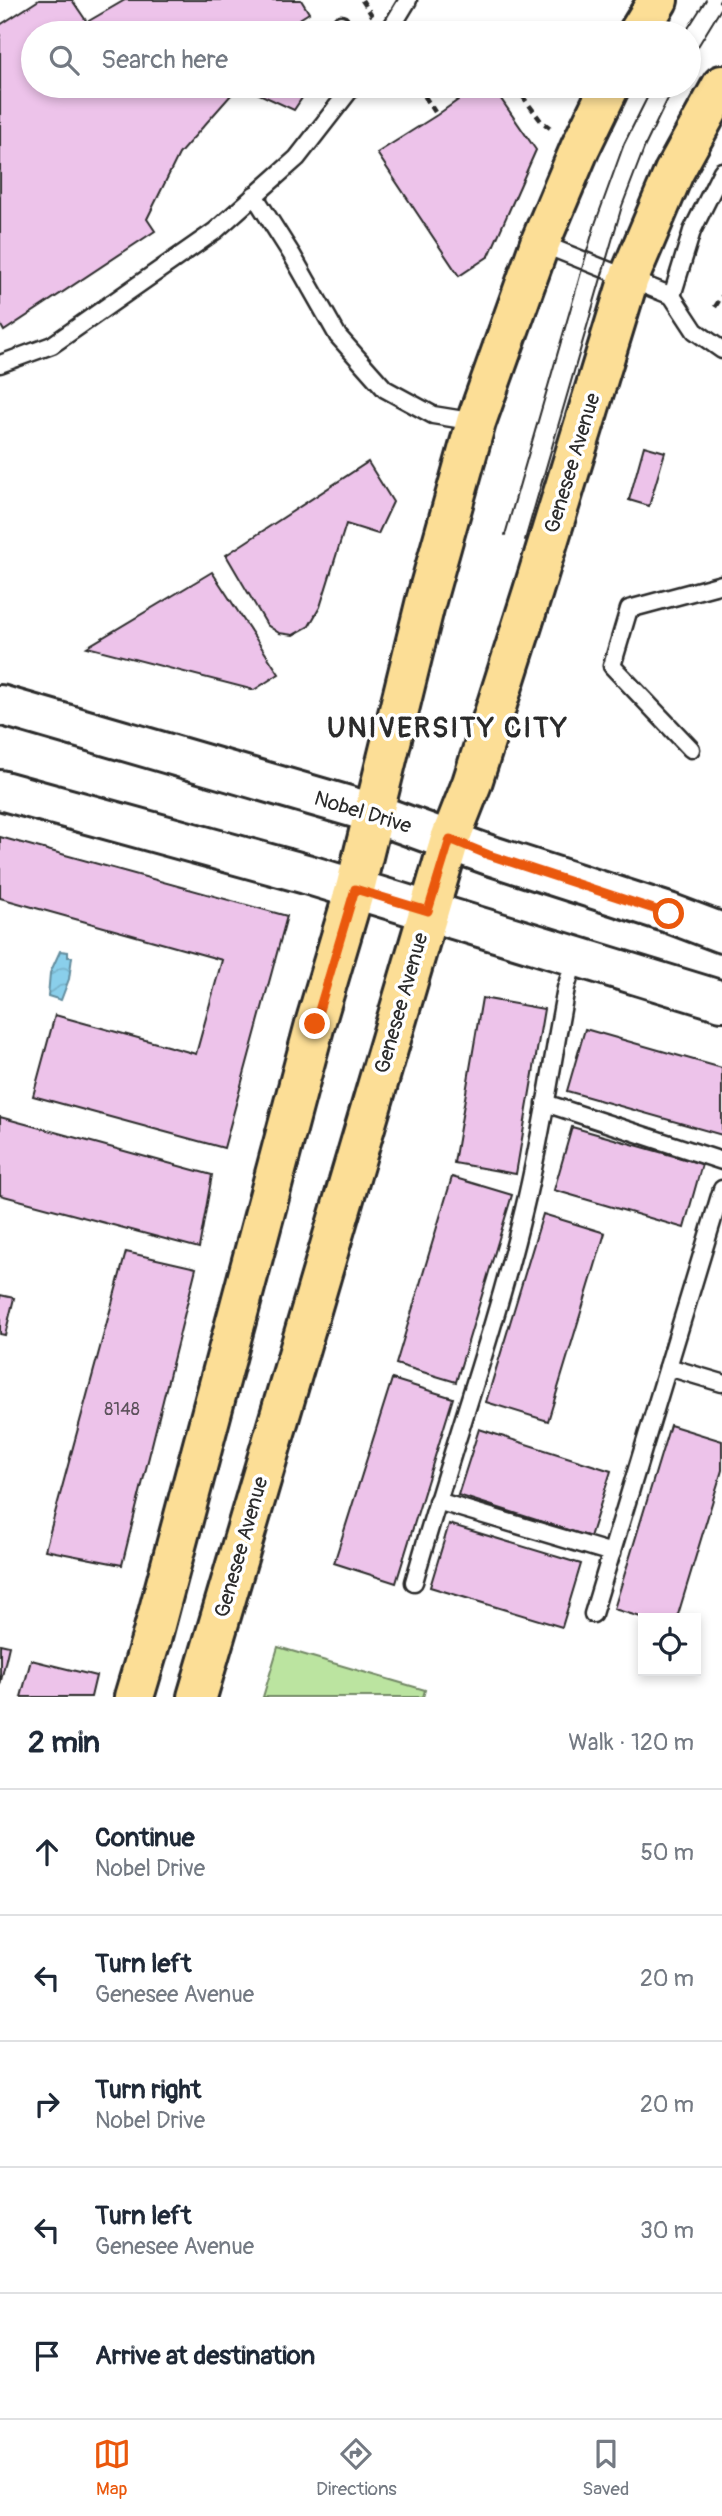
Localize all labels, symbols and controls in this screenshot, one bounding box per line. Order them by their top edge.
search box [21,21,701,98]
icon: search [45,41,83,79]
text: Search here [101,44,228,76]
street label: Genesee Avenue [538,389,607,537]
district label: UNIVERSITY CITY [327,711,569,746]
street label: Nobel Drive [311,785,415,840]
route start [653,898,684,929]
street label: Genesee Avenue [368,929,435,1077]
route end [299,1008,330,1039]
house number: 8148 [104,1398,140,1421]
street label: Genesee Avenue [208,1473,275,1621]
map controls [638,1613,701,1676]
button: locate [638,1613,701,1676]
text: 2 min [28,1724,100,1761]
text: Walk · 120 m [568,1728,694,1757]
text: Continue [95,1822,195,1854]
icon: ahead [28,1833,66,1871]
text: 50 m [640,1838,694,1867]
text: Nobel Drive [95,1854,205,1883]
text: Turn left [95,1948,191,1980]
icon: left [28,1959,66,1997]
text: 20 m [640,1964,694,1993]
text: Genesee Avenue [95,1980,254,2009]
text: Turn right [95,2074,201,2106]
icon: right [28,2085,66,2123]
text: 20 m [640,2090,694,2119]
text: Nobel Drive [95,2106,205,2135]
text: Turn left [95,2200,191,2232]
icon: left [28,2211,66,2249]
text: 30 m [640,2216,694,2245]
text: Genesee Avenue [95,2232,254,2261]
icon: arrive [28,2337,66,2375]
text: Arrive at destination [95,2340,315,2372]
tab: Map [93,2435,131,2501]
tab: Directions [316,2435,397,2501]
tab: Saved [582,2435,629,2501]

